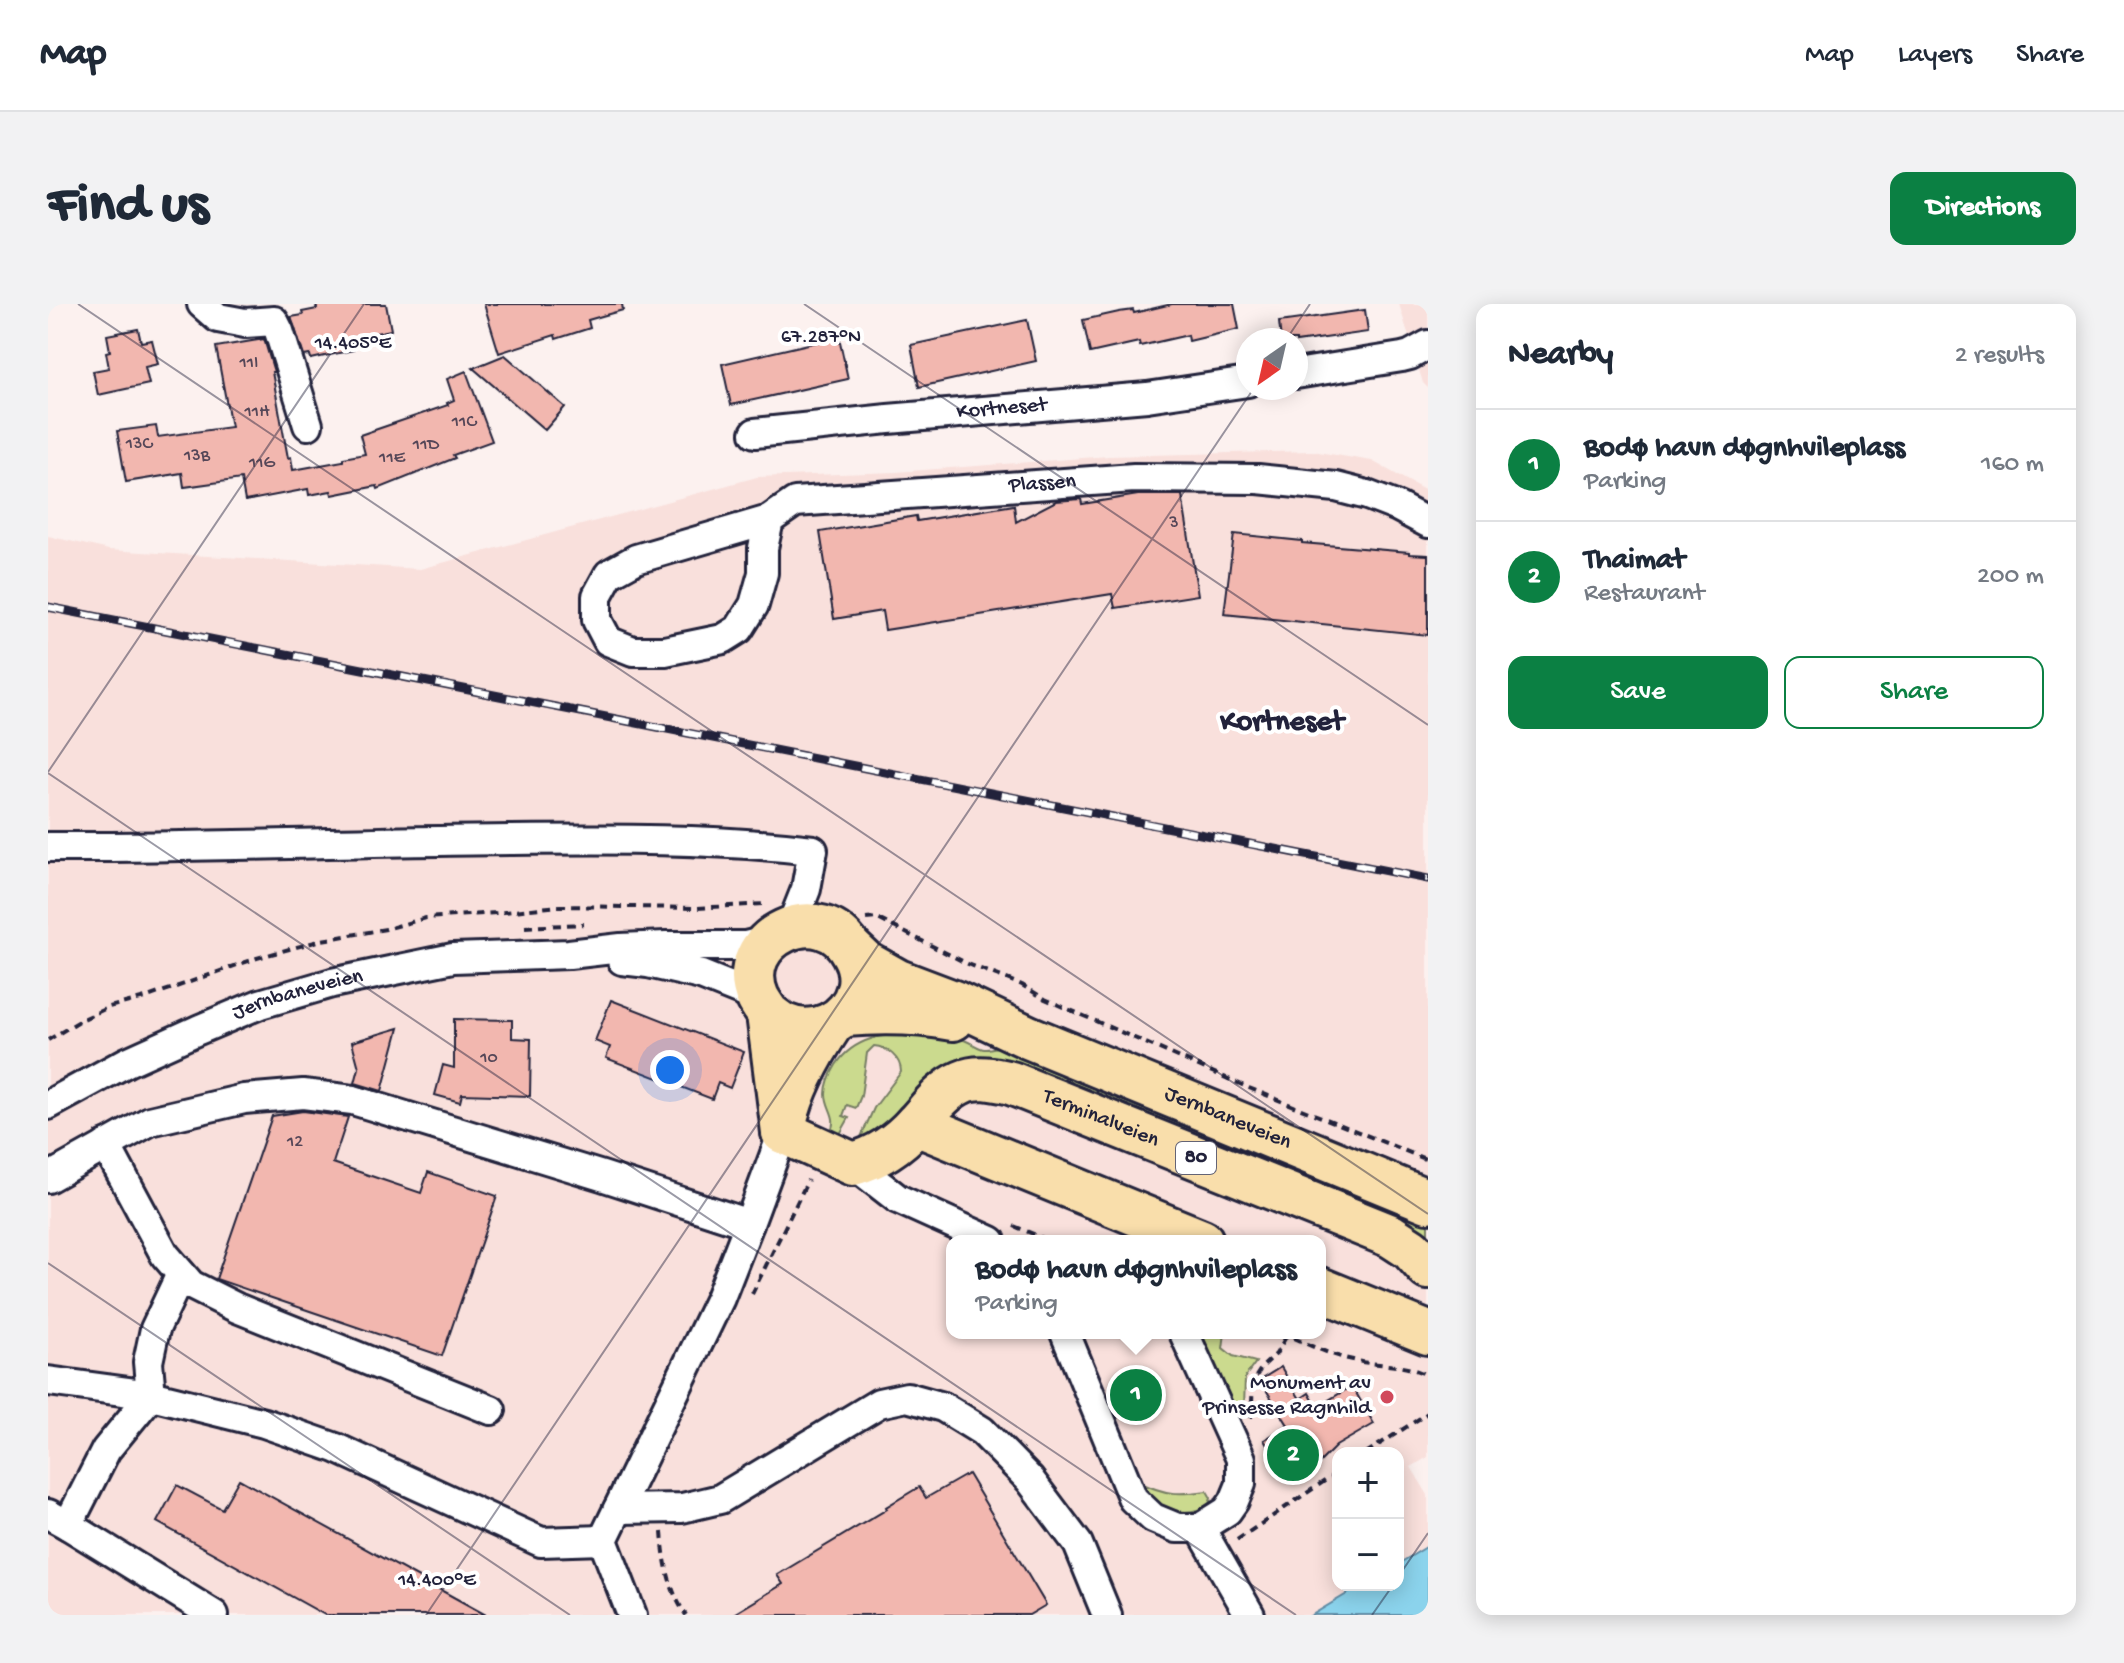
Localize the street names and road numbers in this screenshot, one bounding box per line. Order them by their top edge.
street label: Kortneset [956,392,1050,426]
street label: Plassen [1007,469,1077,500]
street label: Jernbaneveien [229,964,366,1027]
street label: Jernbaneveien [1160,1081,1295,1157]
street label: Terminalveien [1037,1083,1163,1154]
road number: 80 [1176,1142,1216,1174]

